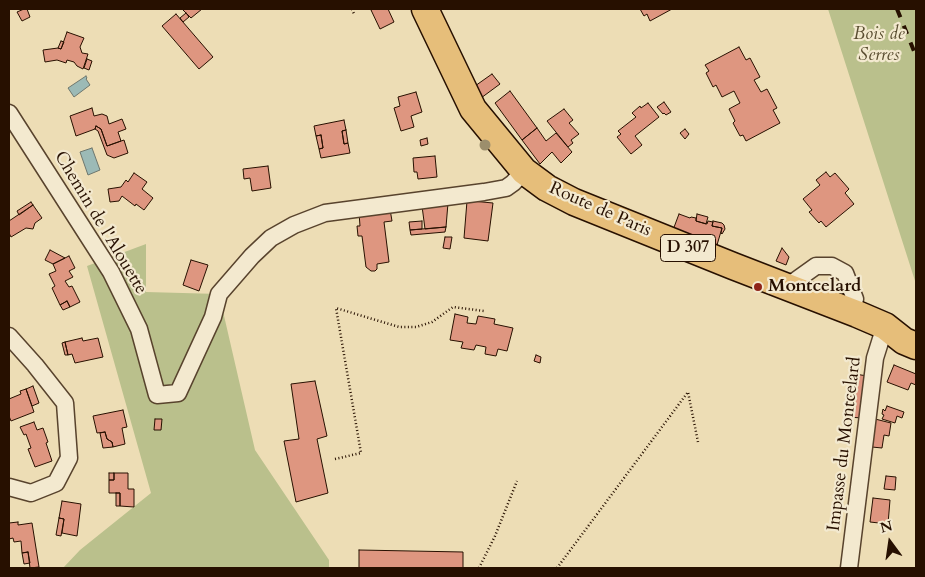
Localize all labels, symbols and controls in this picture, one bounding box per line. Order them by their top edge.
park label: Bois de Serres [853,24,905,66]
street label: Chemin de l'Alouette [49,148,151,298]
street label: Route de Paris [546,178,654,242]
road number: D 307 [660,234,716,262]
place label: Montcelard [768,276,861,298]
marker: Montcelard [752,281,764,293]
street label: Impasse du Montcelard [824,356,866,532]
text: N [878,516,894,538]
north arrow [865,517,915,567]

